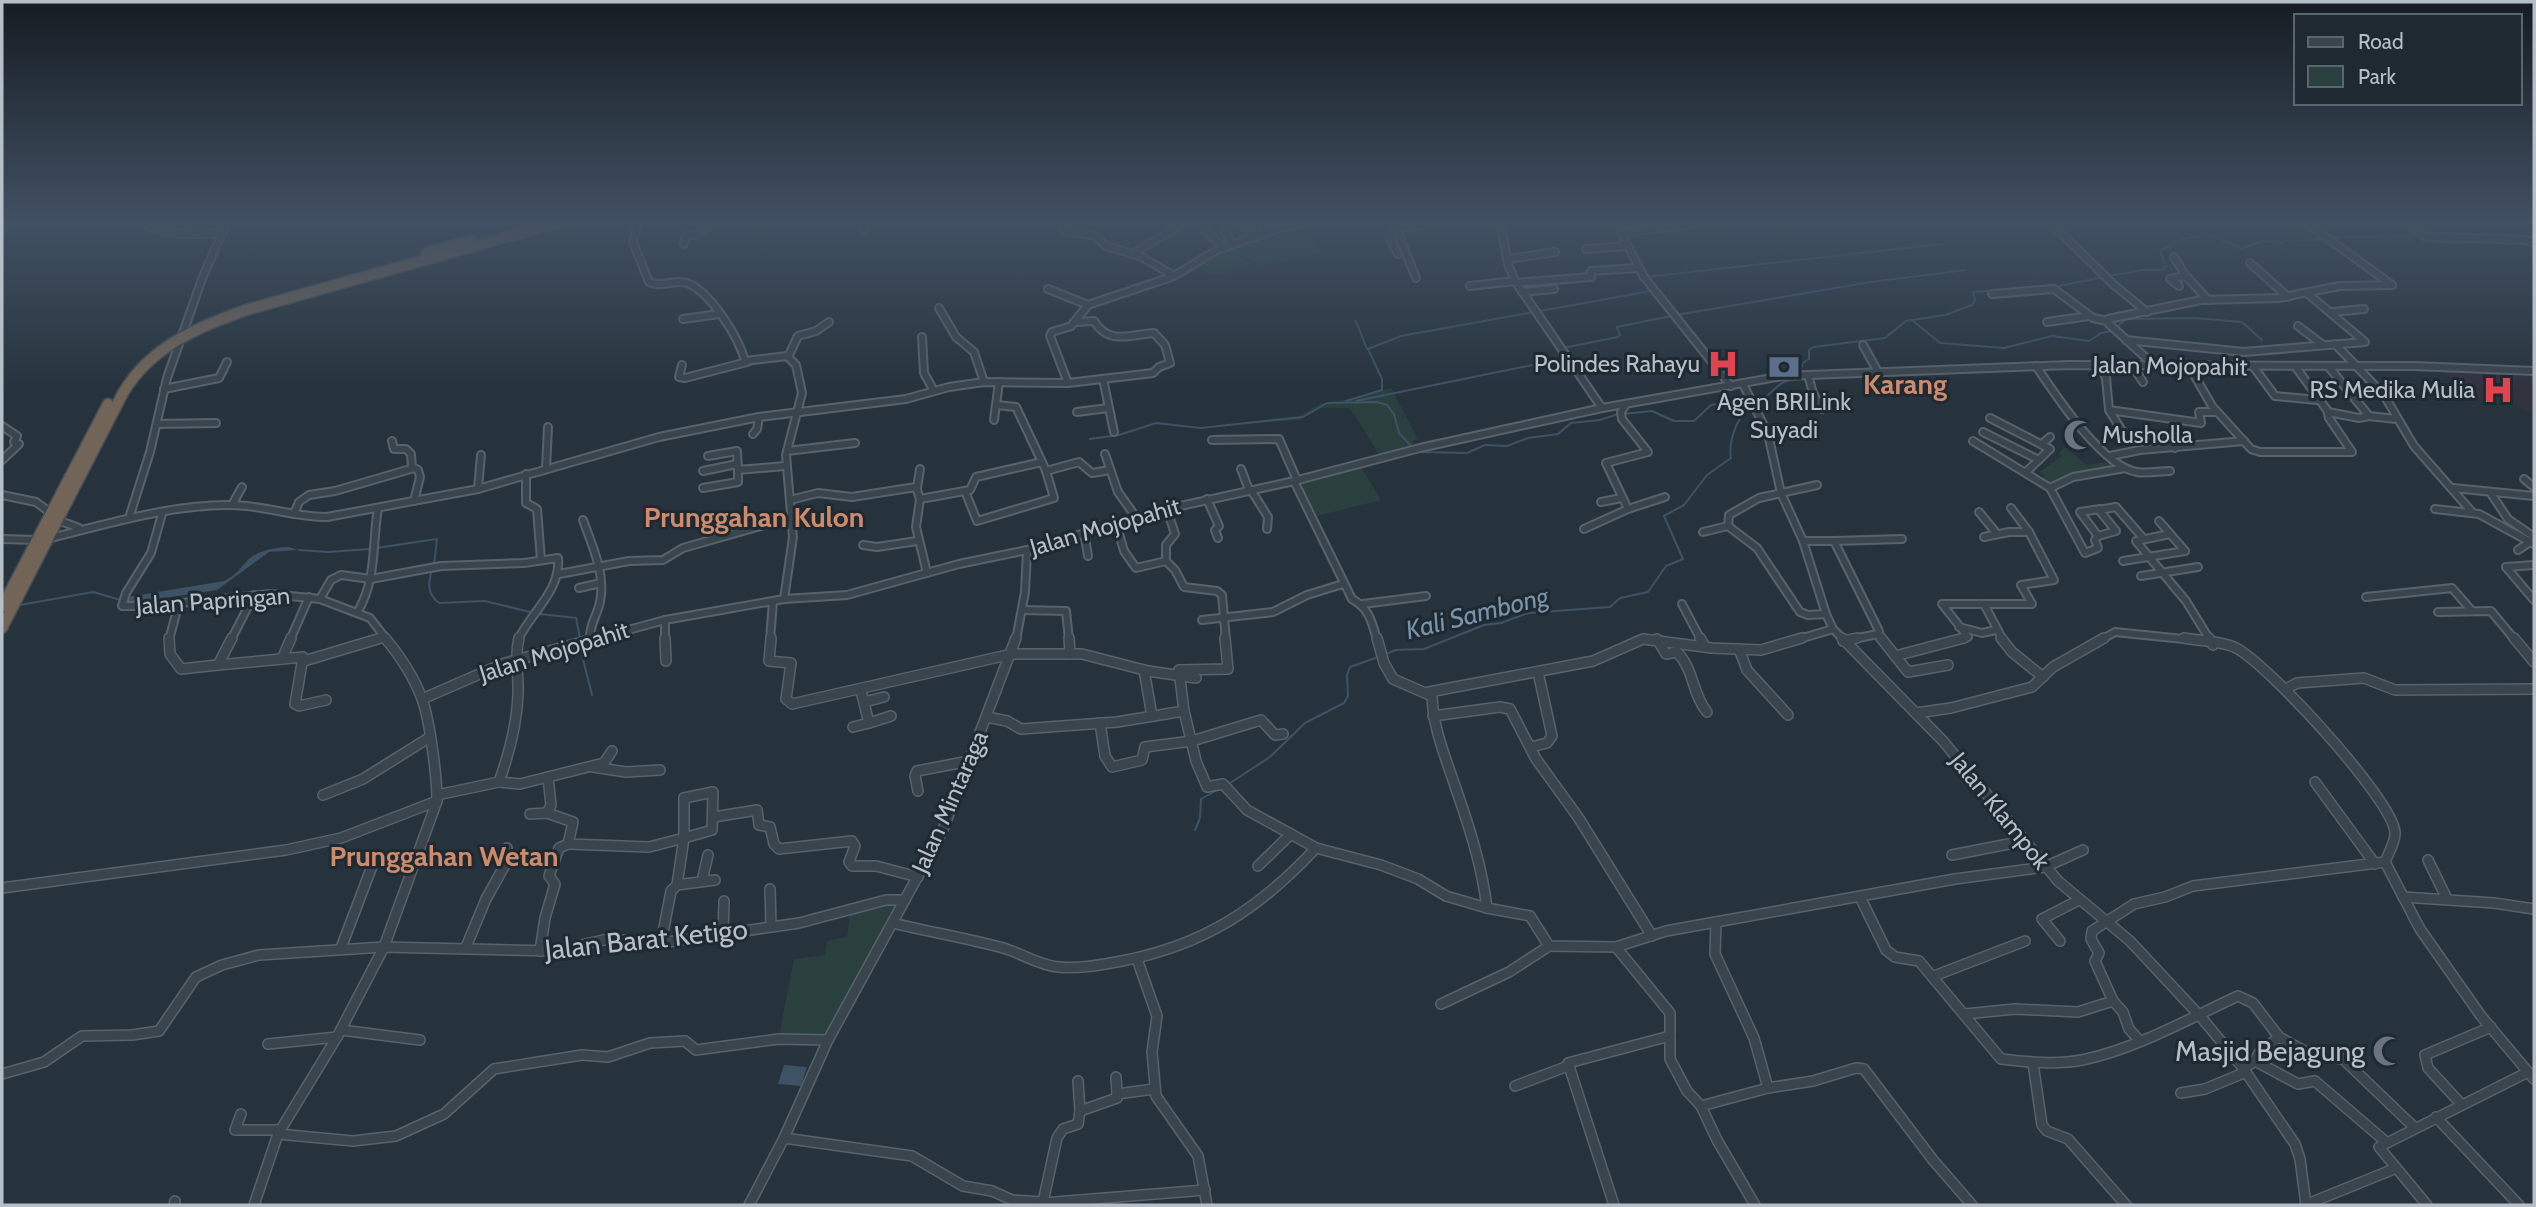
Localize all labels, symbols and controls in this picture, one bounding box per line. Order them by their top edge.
legend [2294,14,2522,105]
text: Road [2358,29,2404,54]
text: Park [2358,64,2396,89]
hospital icon: Polindes Rahayu [1706,347,1740,381]
place label: Polindes Rahayu [1534,349,1700,378]
bank icon: Agen BRILink Suyadi [1767,350,1801,384]
street label: Jalan Mojopahit [2091,350,2248,381]
district label: Karang [1863,367,1947,401]
hospital icon: RS Medika Mulia [2481,373,2515,407]
place label: RS Medika Mulia [2310,375,2475,404]
place label: Agen BRILink Suyadi [1717,387,1851,444]
mosque icon: Musholla [2062,418,2096,452]
place label: Musholla [2102,420,2193,449]
street label: Jalan Mojopahit [1025,491,1183,562]
district label: Prunggahan Kulon [644,500,864,534]
water label: Kali Sambong [1402,580,1553,646]
street label: Jalan Papringan [134,581,291,620]
street label: Jalan Mojopahit [474,615,632,688]
street label: Jalan Mintaraga [905,726,994,878]
street label: Jalan Klampok [1944,745,2057,875]
district label: Prunggahan Wetan [329,839,559,873]
street label: Jalan Barat Ketigo [542,911,749,967]
place label: Masjid Bejagung [2175,1034,2366,1068]
mosque icon: Masjid Bejagung [2371,1034,2405,1068]

